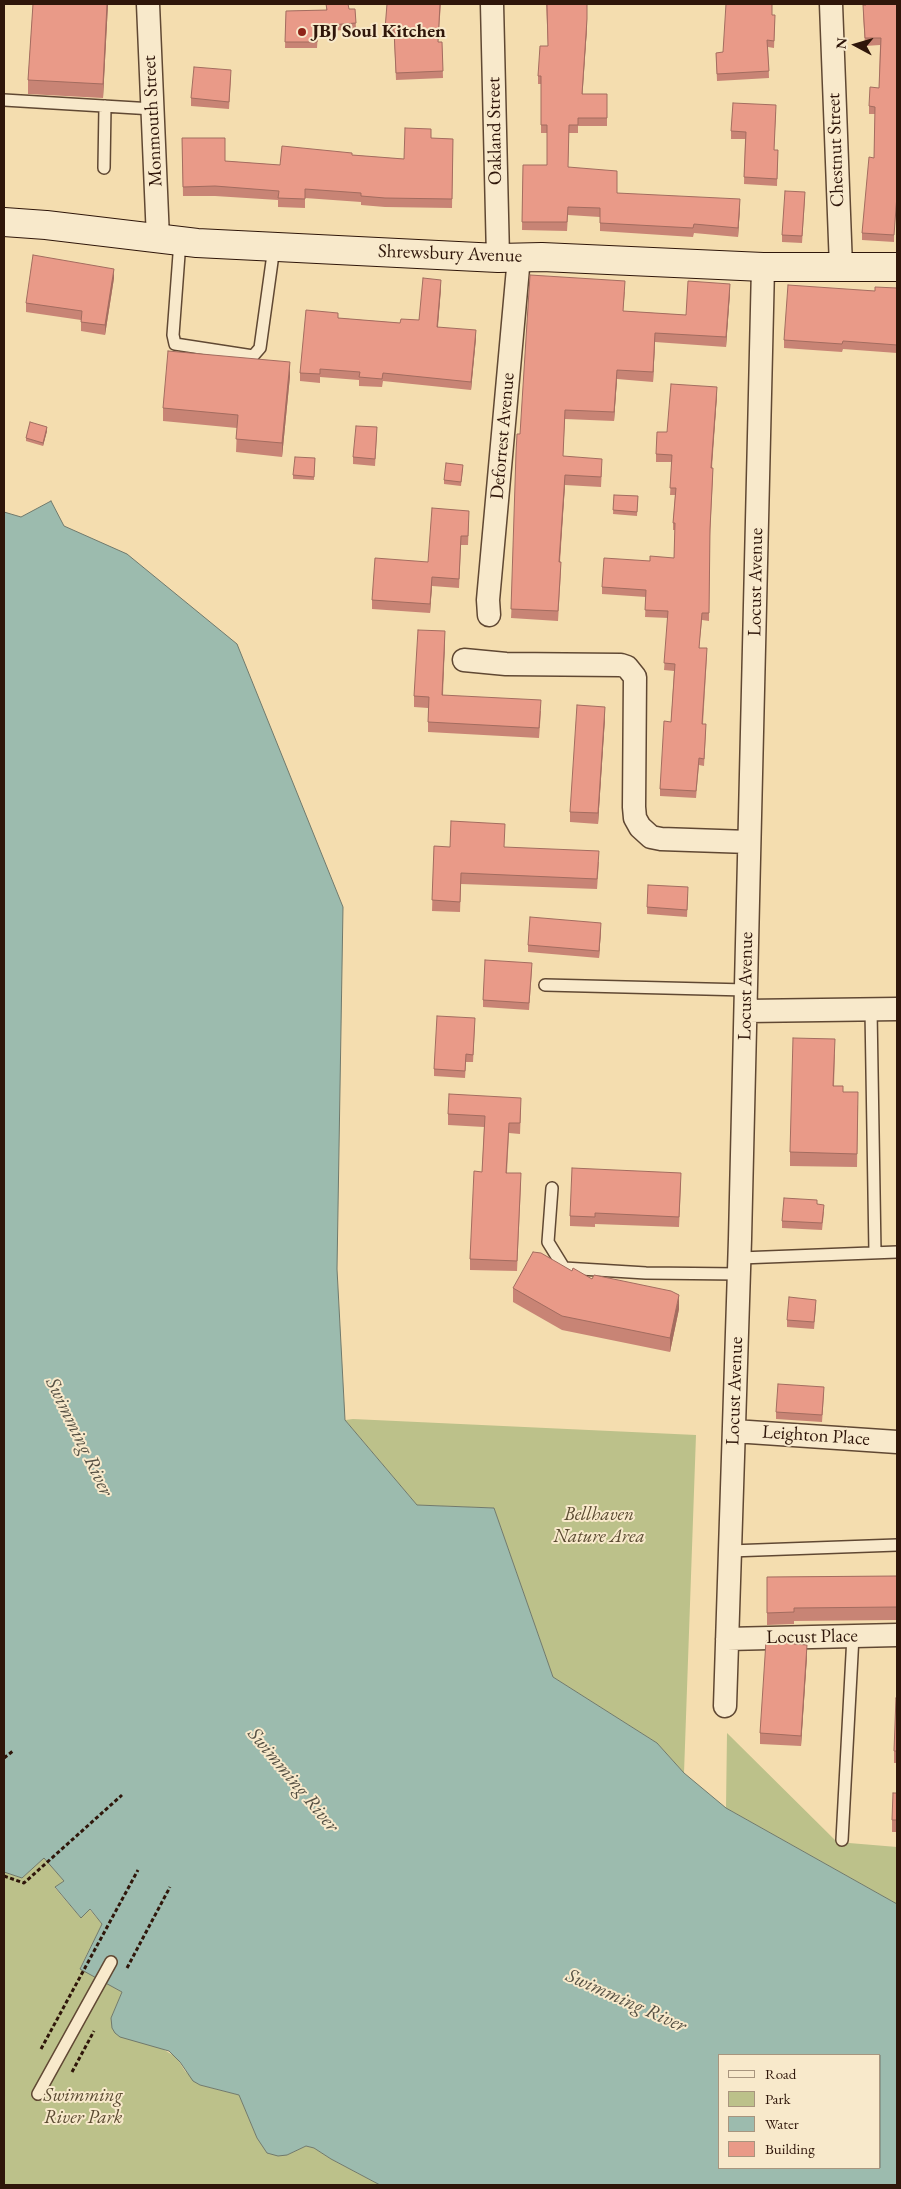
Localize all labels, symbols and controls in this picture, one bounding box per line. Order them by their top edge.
north arrow [831,20,881,70]
place label: JBJ Soul Kitchen [312,21,446,43]
marker: JBJ Soul Kitchen [296,26,308,38]
text: N [832,37,851,50]
street label: Monmouth Street [138,55,168,187]
street label: Oakland Street [483,77,507,185]
street label: Chestnut Street [823,92,849,208]
street label: Shrewsbury Avenue [377,240,523,268]
street label: Deforrest Avenue [486,372,520,500]
street label: Locust Avenue [744,527,768,637]
street label: Locust Avenue [734,931,758,1041]
street label: Locust Avenue [722,1336,748,1446]
water label: Swimming River [40,1374,118,1500]
street label: Leighton Place [761,1421,871,1451]
park label: Bellhaven Nature Area [553,1504,645,1548]
street label: Locust Place [766,1625,858,1649]
water label: Swimming River [242,1723,344,1837]
water label: Swimming River [562,1964,690,2038]
legend [718,2054,881,2169]
text: Road [765,2064,796,2083]
park label: Swimming River Park [44,2085,122,2129]
text: Park [765,2089,791,2108]
text: Water [765,2114,799,2133]
text: Building [765,2139,815,2158]

